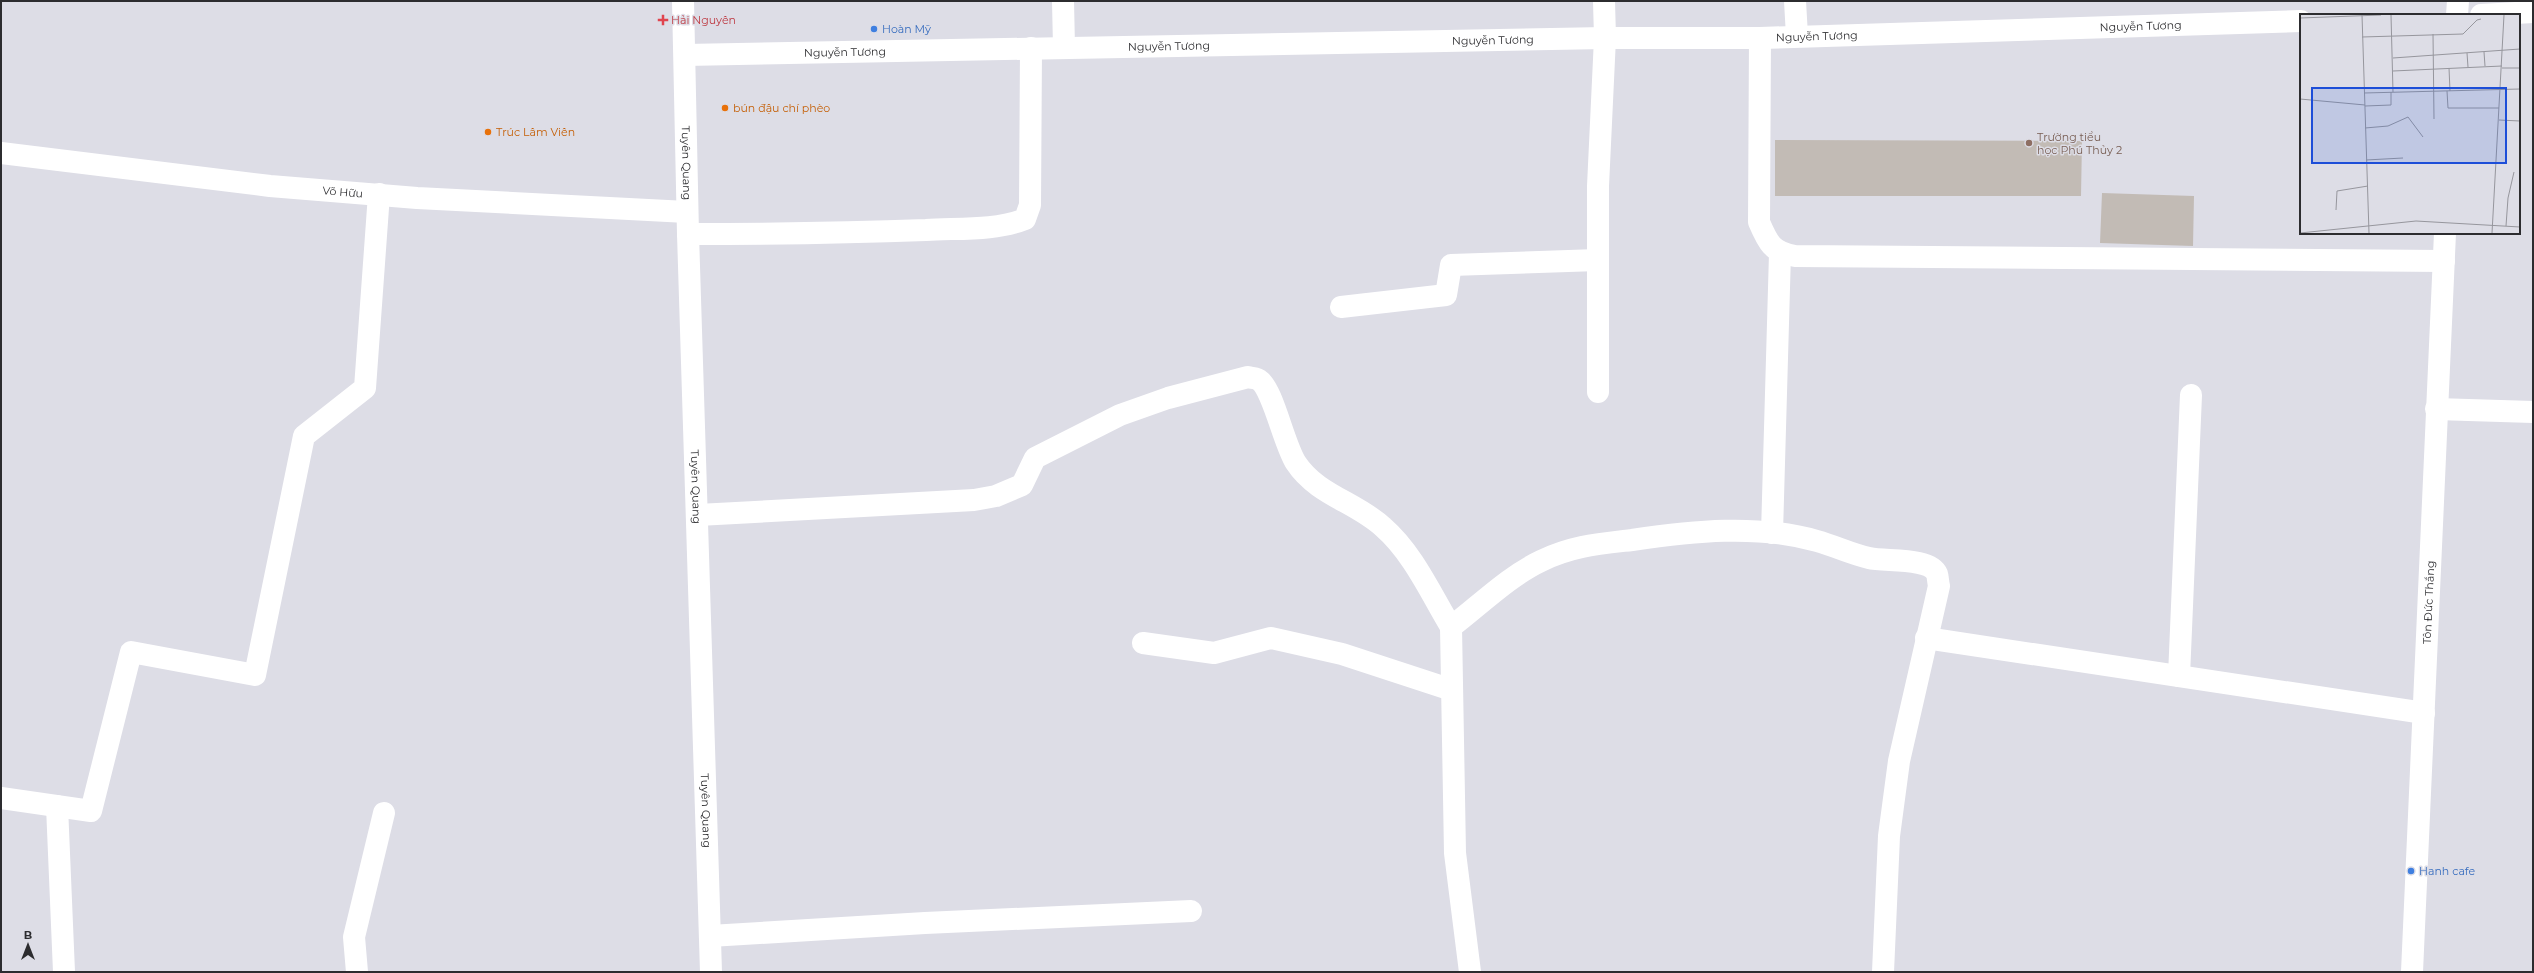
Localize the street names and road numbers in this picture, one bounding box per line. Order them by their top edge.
street label: Nguyễn Tương [2099,18,2182,34]
street label: Nguyễn Tương [1776,28,1858,44]
street label: Nguyễn Tương [1452,32,1534,48]
street label: Nguyễn Tương [1128,38,1210,54]
street label: Nguyễn Tương [804,44,886,60]
street label: Tuyên Quang [679,126,694,200]
street label: Võ Hữu [322,183,364,201]
street label: Tuyên Quang [688,449,704,524]
street label: Tôn Đức Thắng [2420,560,2437,644]
street label: Tuyên Quang [698,773,714,848]

